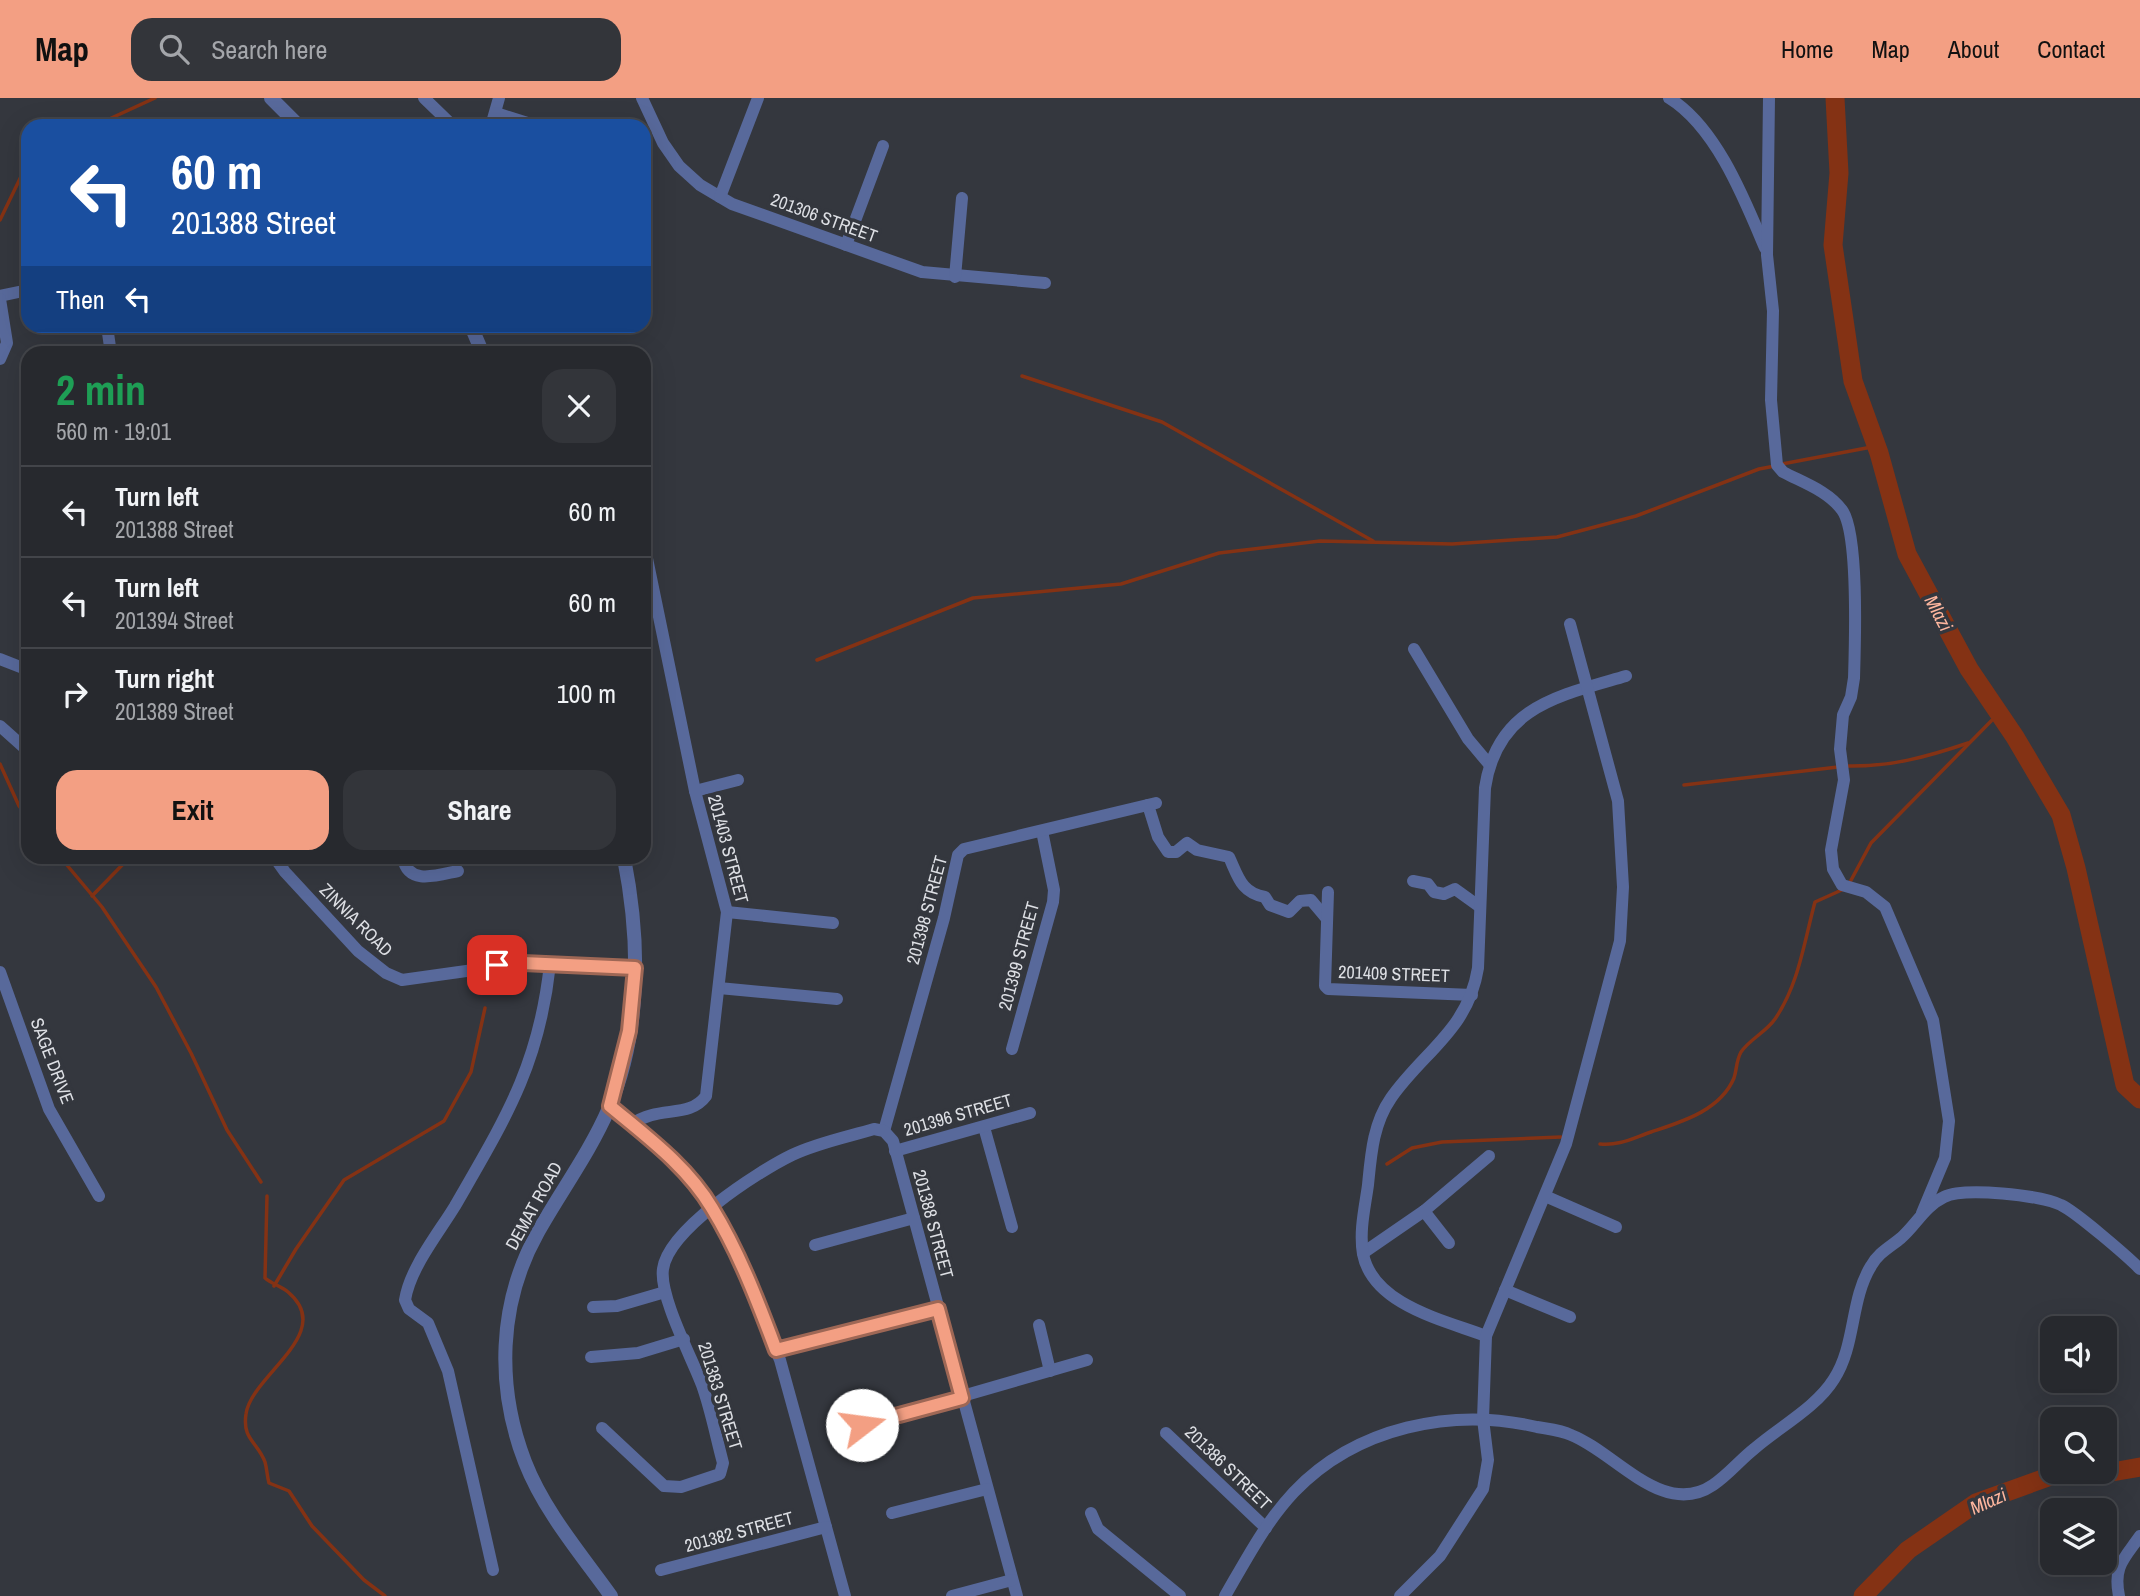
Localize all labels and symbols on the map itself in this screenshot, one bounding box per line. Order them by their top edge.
street label: 201306 STREET [767,187,881,248]
water label: Mlazi [1919,590,1960,636]
street label: 201403 STREET [702,792,755,906]
street label: 201398 STREET [900,853,953,967]
street label: ZINNIA ROAD [314,877,399,962]
street label: 201399 STREET [992,899,1045,1013]
pin [467,935,527,995]
street label: 201409 STREET [1338,959,1450,988]
street label: SAGE DRIVE [25,1014,80,1107]
street label: 201396 STREET [901,1087,1015,1142]
street label: DEMAT ROAD [499,1157,568,1254]
street label: 201388 STREET [907,1167,960,1281]
street label: 201383 STREET [692,1339,749,1453]
position arrow [825,1388,899,1462]
street label: 201386 STREET [1180,1420,1277,1515]
water label: Mlazi [1966,1481,2011,1520]
street label: 201382 STREET [682,1505,796,1558]

